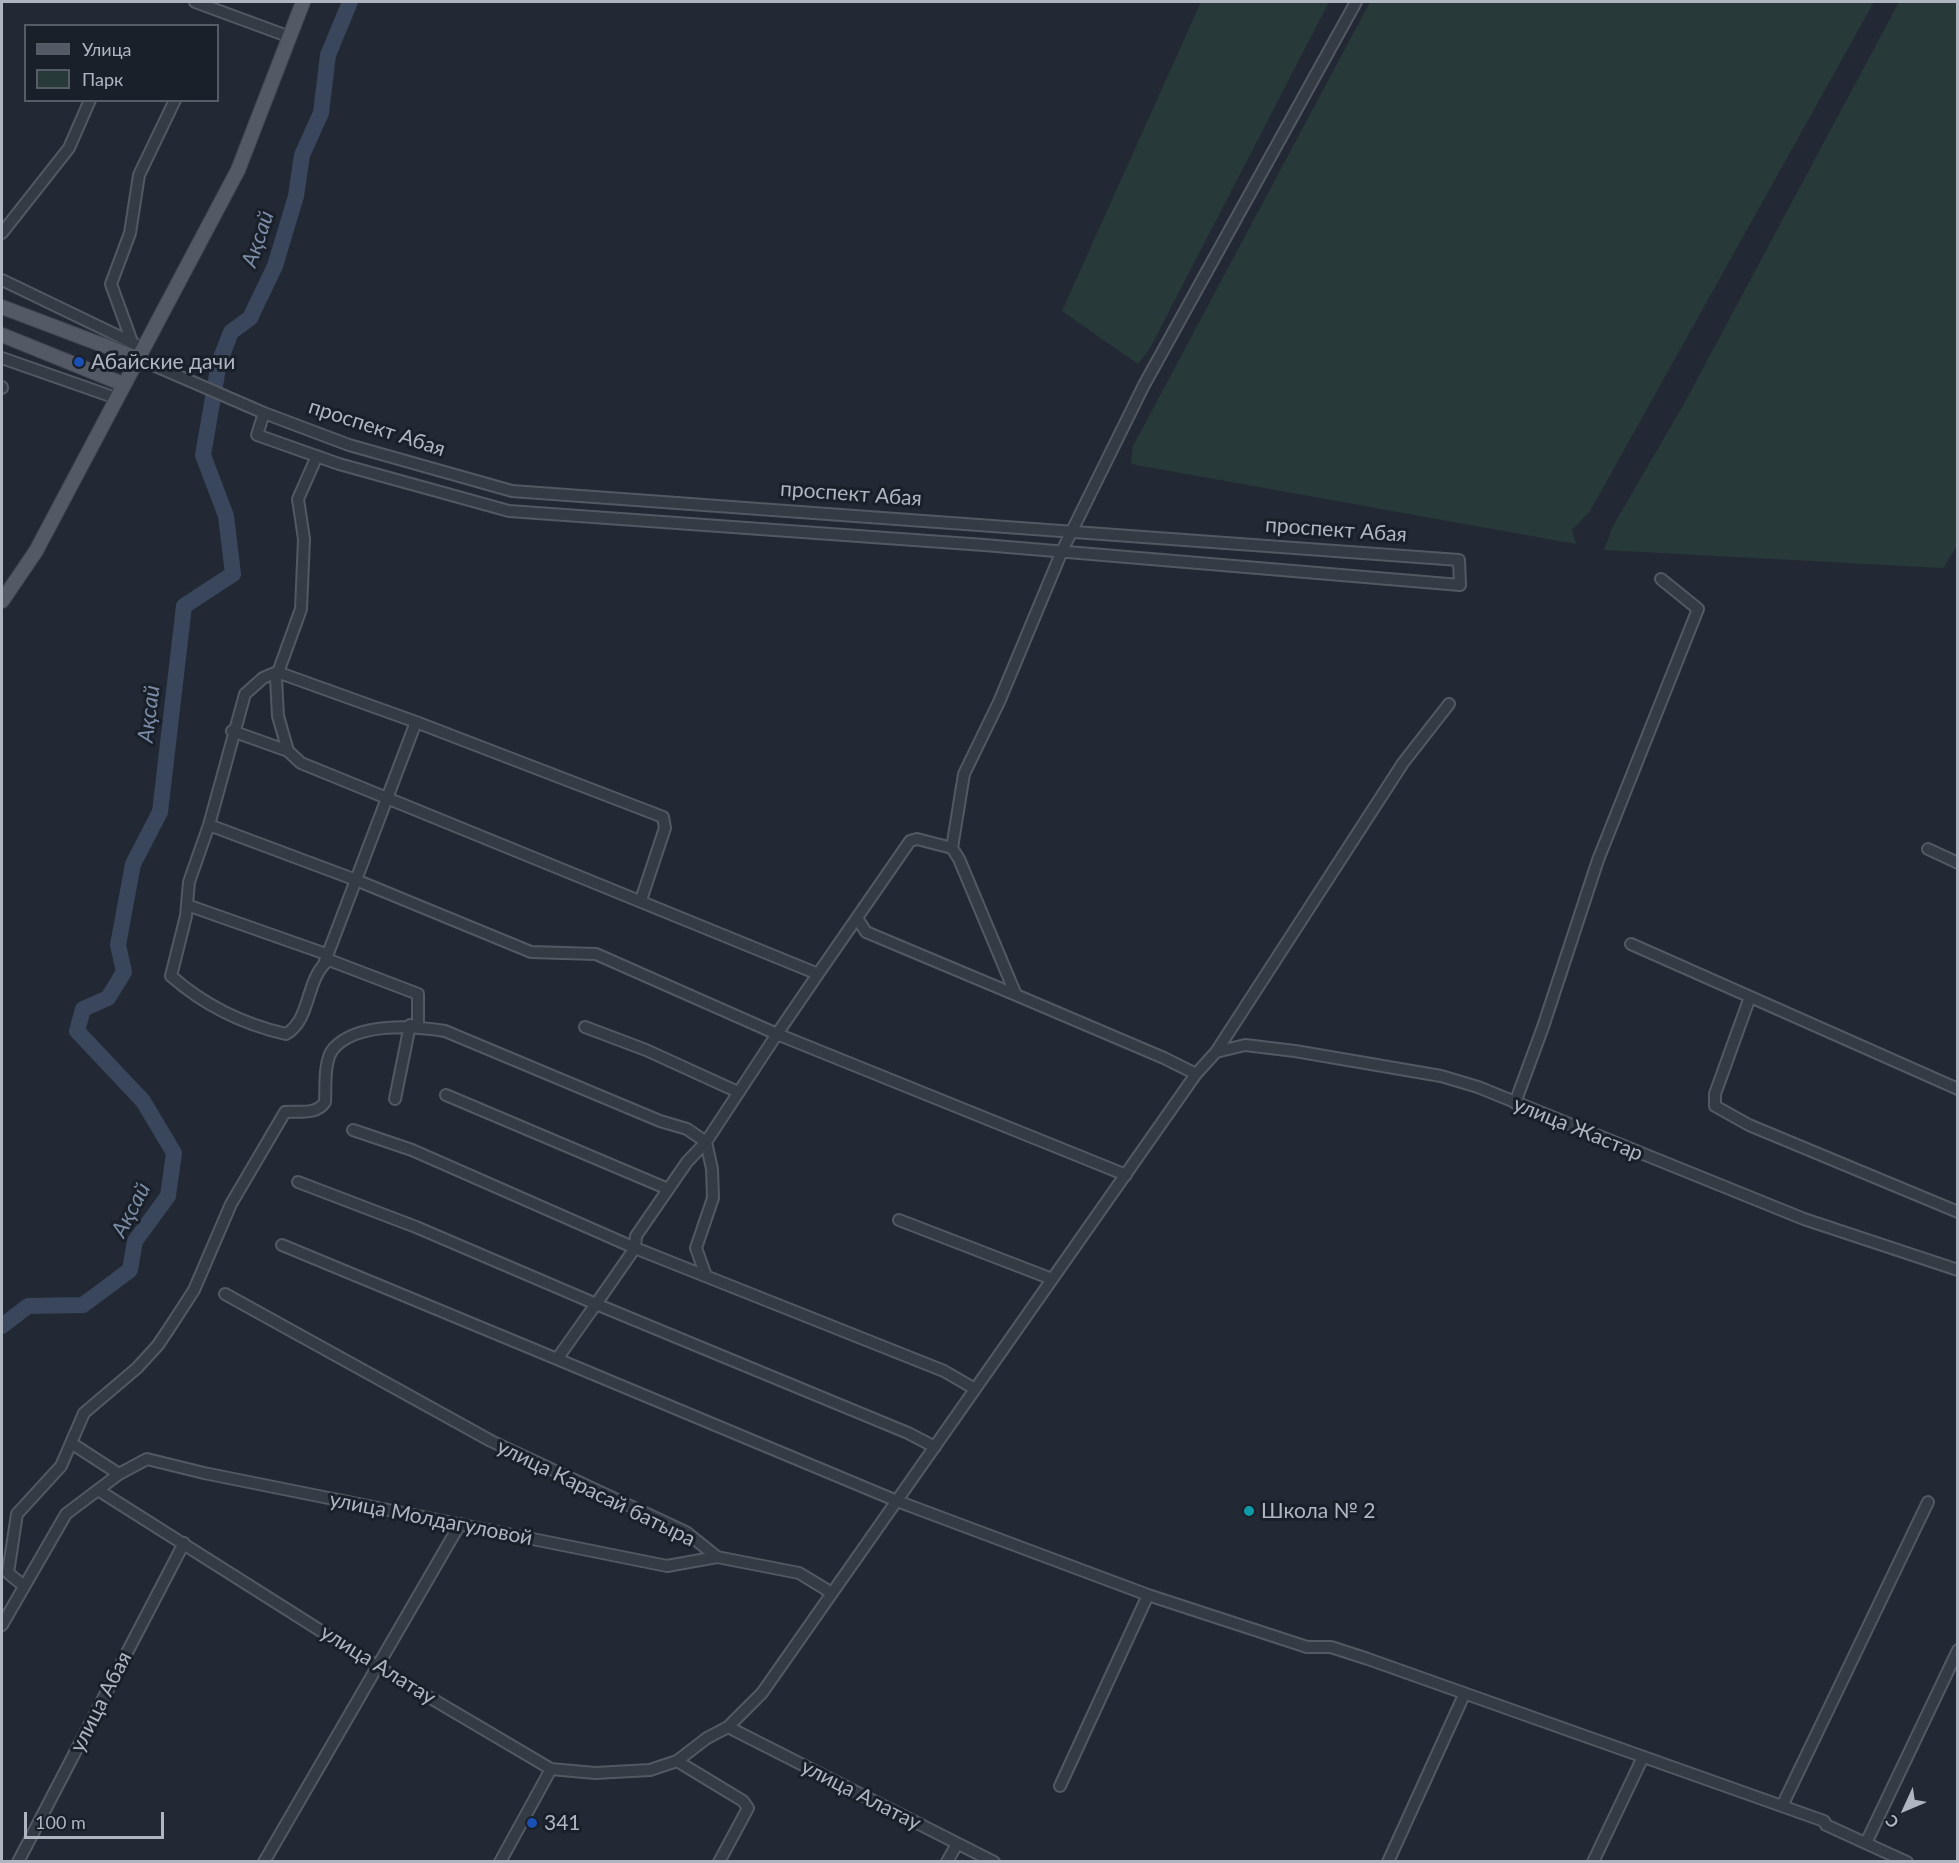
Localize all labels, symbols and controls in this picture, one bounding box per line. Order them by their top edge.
legend [24,24,219,102]
text: Улица [82,38,132,60]
text: Парк [82,68,123,90]
water label: Ақсай [236,207,280,271]
place label: Абайские дачи [91,349,235,375]
marker: Абайские дачи [72,355,86,369]
street label: проспект Абая [306,394,448,462]
street label: проспект Абая [779,476,923,512]
street label: проспект Абая [1264,512,1408,548]
water label: Ақсай [132,684,166,744]
street label: улица Жастар [1510,1092,1646,1166]
water label: Ақсай [106,1178,156,1242]
street label: улица Карасай батыра [493,1434,699,1552]
street label: улица Молдагуловой [327,1487,535,1551]
place label: Школа № 2 [1261,1498,1375,1524]
marker: Школа № 2 [1242,1504,1256,1518]
street label: улица Алатау [316,1620,440,1710]
street label: улица Абая [65,1647,137,1757]
street label: улица Алатау [797,1754,925,1836]
north arrow [1875,1779,1935,1839]
scale bar [27,1800,166,1838]
place label: 341 [544,1810,581,1836]
text: 100 m [35,1811,86,1833]
text: С [1881,1811,1902,1832]
marker: 341 [525,1816,539,1830]

